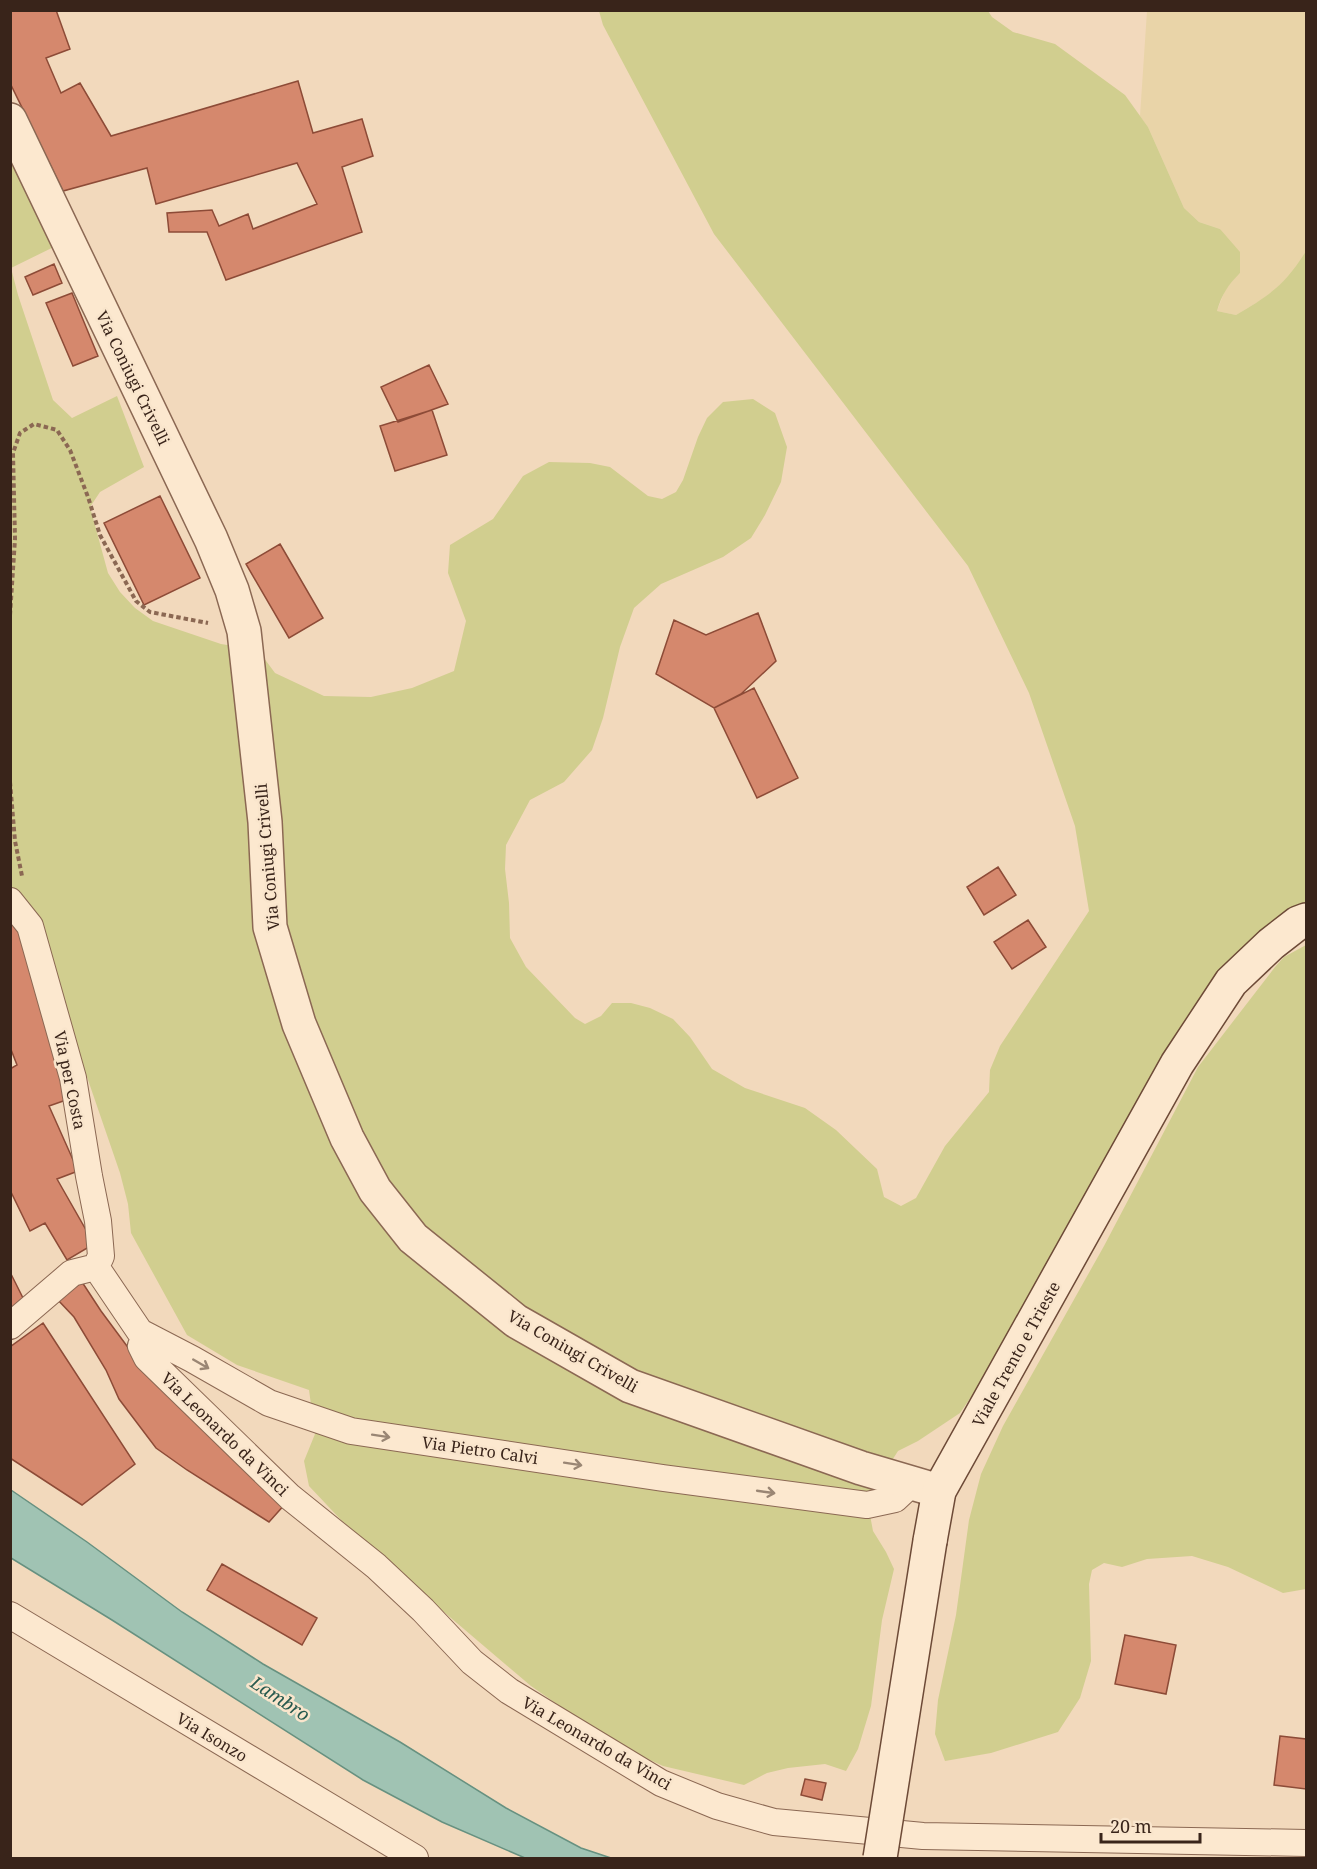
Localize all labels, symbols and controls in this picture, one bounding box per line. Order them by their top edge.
street label: Via Coniugi Crivelli [91,307,175,449]
street label: Via Coniugi Crivelli [250,783,284,931]
street label: Via per Costa [49,1029,91,1131]
street label: Viale Trento e Trieste [967,1277,1065,1431]
street label: Via Coniugi Crivelli [504,1305,642,1397]
one-way arrow [192,1358,209,1370]
street label: Via Leonardo da Vinci [157,1367,293,1501]
one-way arrow [370,1430,390,1441]
street label: Via Pietro Calvi [420,1431,540,1469]
one-way arrow [563,1459,583,1470]
one-way arrow [756,1487,776,1498]
water label: Lambro [245,1670,315,1726]
street label: Via Leonardo da Vinci [518,1691,676,1795]
street label: Via Isonzo [172,1707,252,1767]
scale bar [1101,1806,1200,1844]
text: 20 m [1110,1814,1152,1838]

